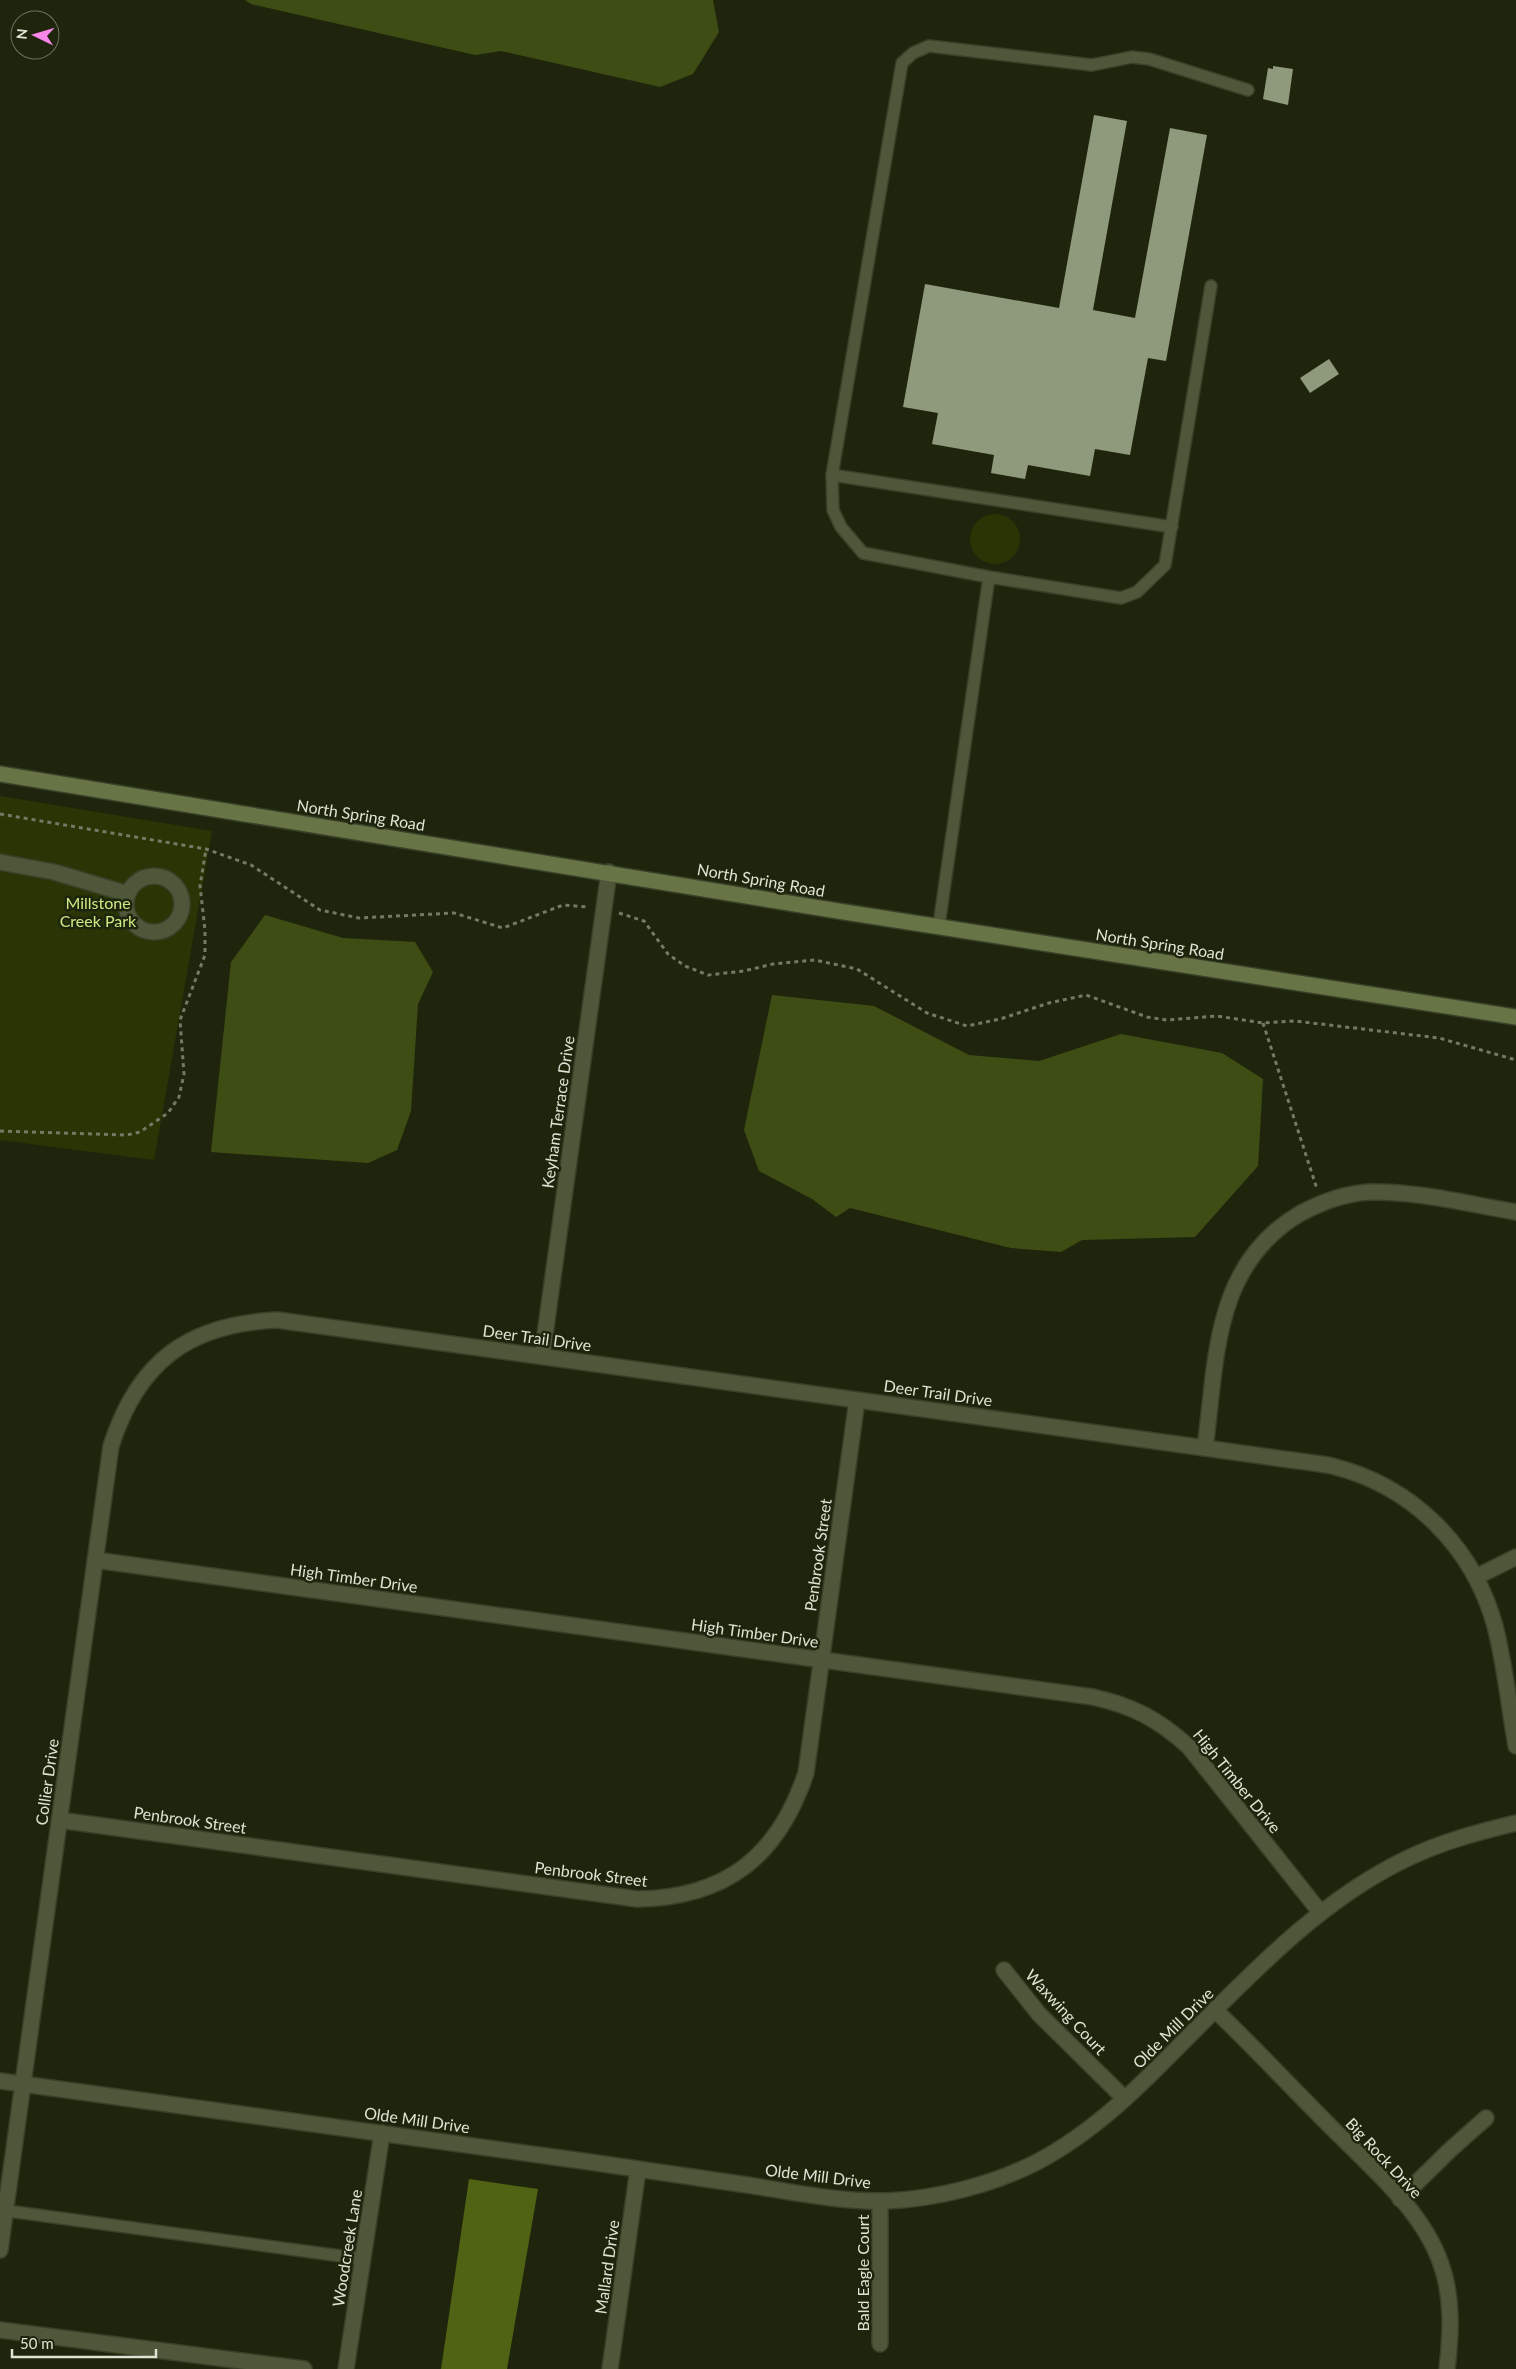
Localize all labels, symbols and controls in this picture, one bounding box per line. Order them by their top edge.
north arrow [10,10,60,60]
text: N [13,28,30,40]
street label: North Spring Road [296,795,427,834]
street label: North Spring Road [696,859,827,900]
park label: Millstone Creek Park [60,893,137,930]
street label: North Spring Road [1095,924,1226,963]
street label: Keyham Terrace Drive [537,1034,578,1189]
street label: Deer Trail Drive [482,1320,592,1355]
street label: Deer Trail Drive [883,1375,993,1410]
street label: Penbrook Street [800,1497,835,1612]
street label: High Timber Drive [289,1559,419,1596]
street label: High Timber Drive [690,1614,820,1651]
street label: High Timber Drive [1190,1725,1285,1837]
street label: Collier Drive [31,1737,62,1826]
street label: Penbrook Street [133,1802,248,1837]
street label: Penbrook Street [534,1857,649,1890]
street label: Waxwing Court [1022,1965,1111,2058]
street label: Olde Mill Drive [1128,1983,1217,2072]
street label: Olde Mill Drive [363,2103,471,2136]
street label: Big Rock Drive [1342,2114,1426,2202]
street label: Olde Mill Drive [764,2160,872,2191]
street label: Woodcreek Lane [328,2188,365,2308]
street label: Bald Eagle Court [853,2214,872,2331]
street label: Mallard Drive [591,2219,623,2315]
scale bar [12,2326,156,2358]
text: 50 m [20,2334,54,2352]

